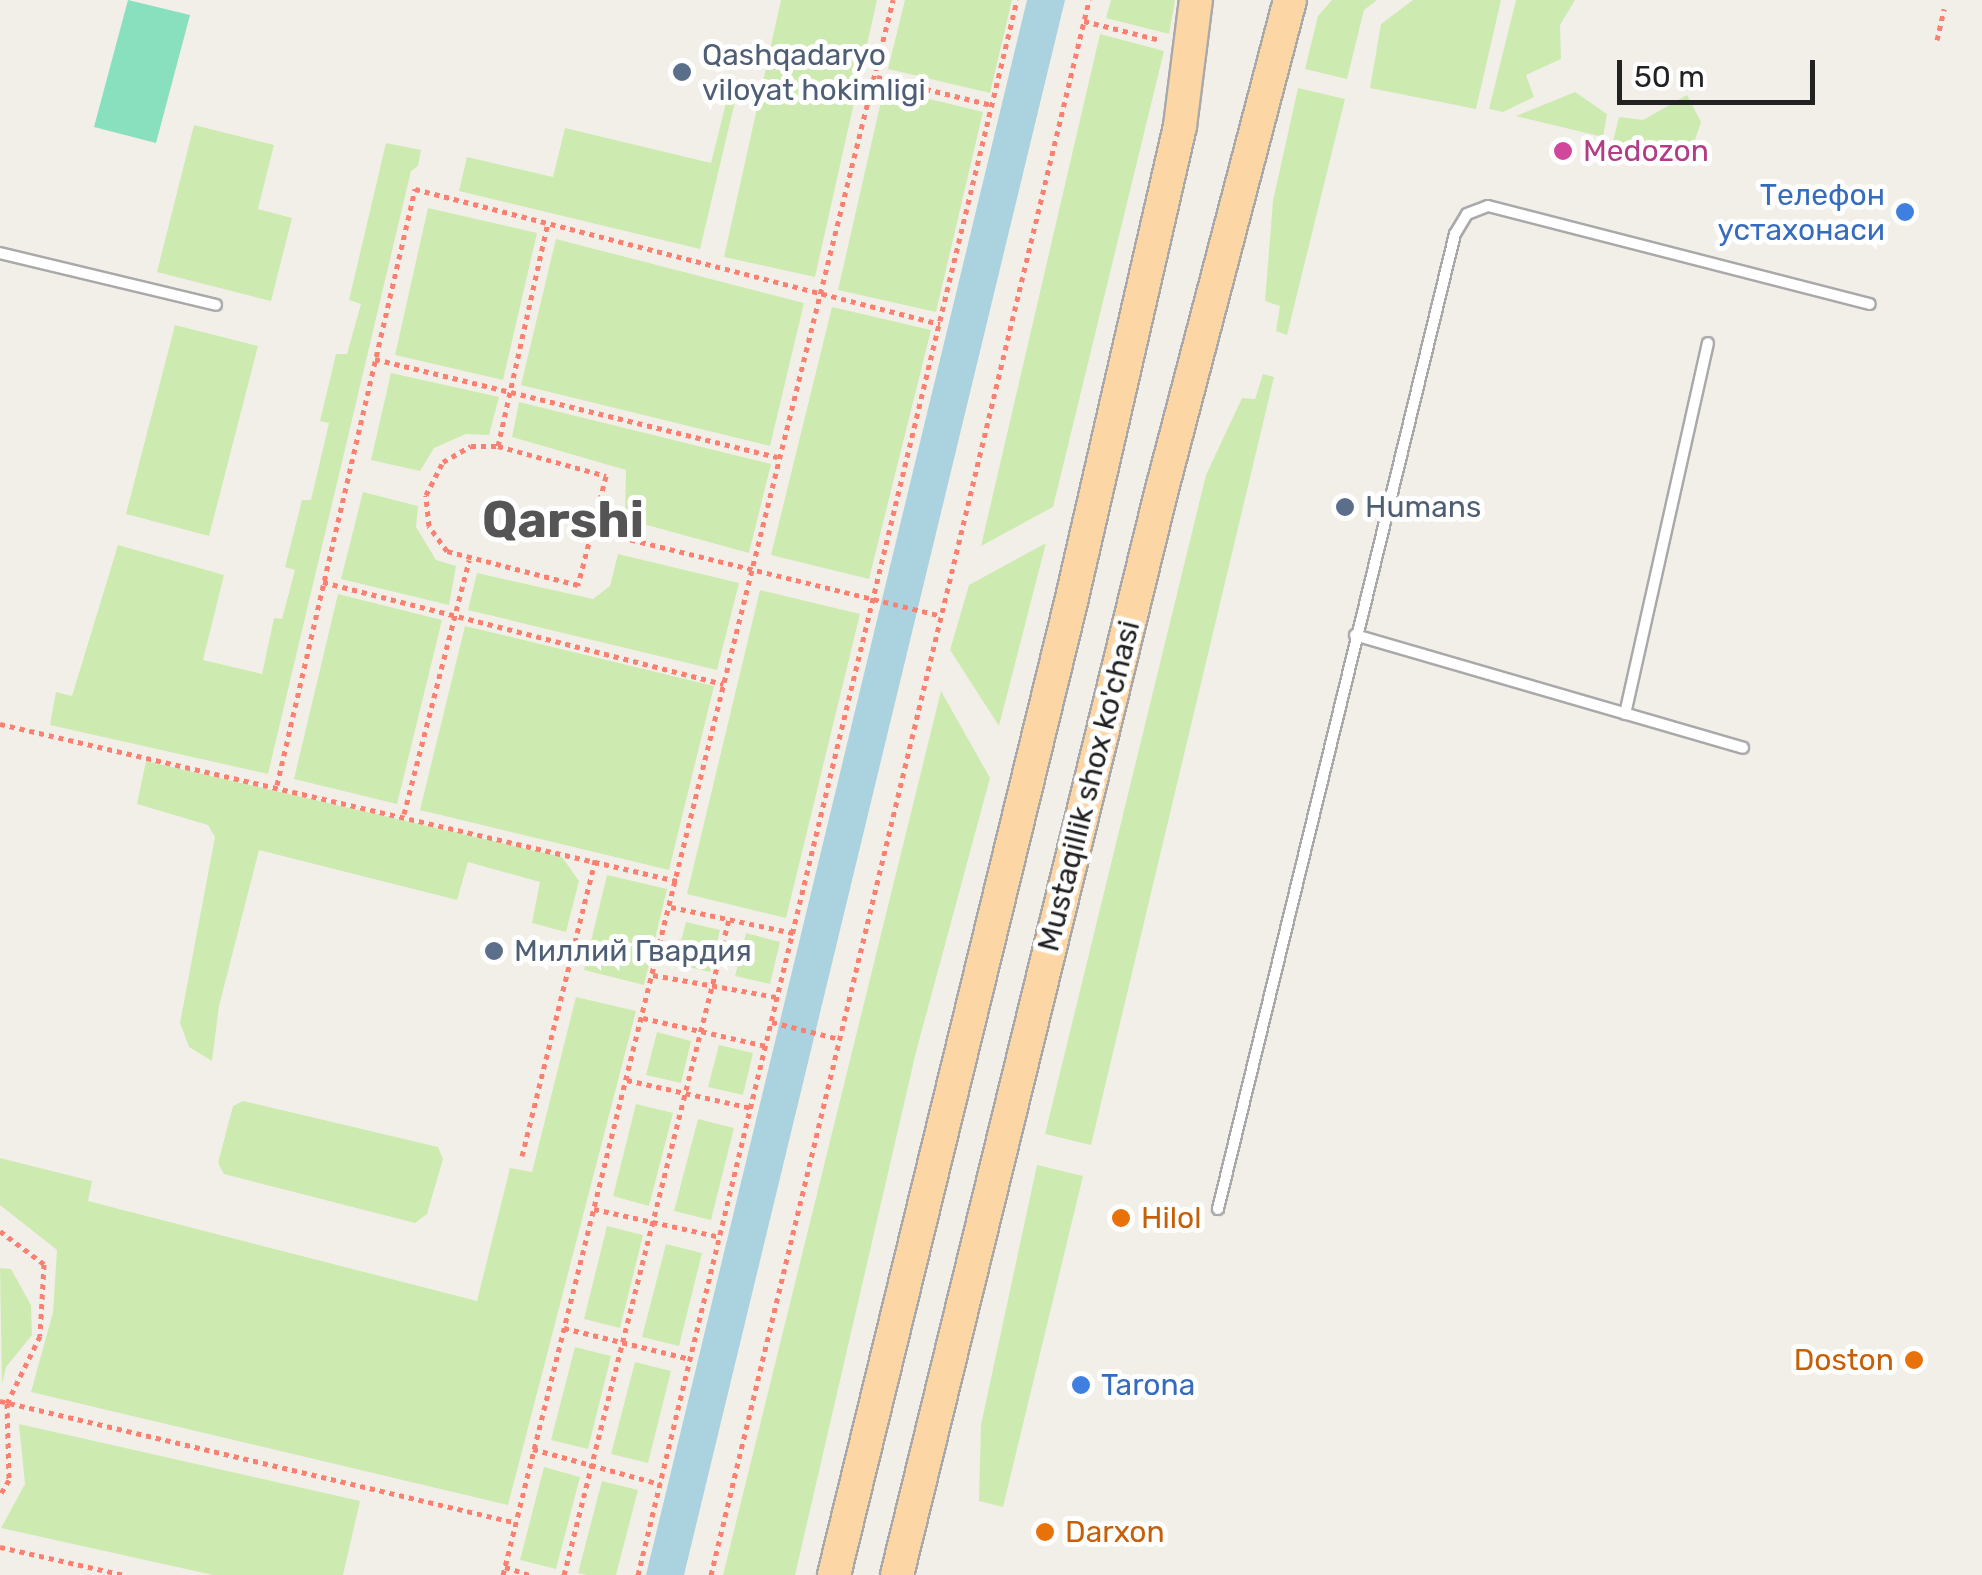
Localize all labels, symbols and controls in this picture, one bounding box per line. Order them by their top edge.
place label: Qashqadaryo viloyat hokimligi [702,37,926,108]
scale bar [1622,40,1820,102]
text: 50 m [1634,59,1705,95]
marker: Qashqadaryo viloyat hokimligi [671,61,693,83]
place label: Medozon [1583,133,1709,169]
marker: Medozon [1552,140,1574,162]
place label: Телефон устахонаси [1718,177,1885,248]
marker: Телефон устахонаси [1894,201,1916,223]
place label: Humans [1365,489,1481,525]
district label: Qarshi [482,491,644,551]
marker: Humans [1334,496,1356,518]
street label: Mustaqillik shox ko'chasi [1030,617,1148,955]
place label: Миллий Гвардия [514,933,752,969]
marker: Миллий Гвардия [483,940,505,962]
place label: Hilol [1141,1200,1201,1236]
marker: Hilol [1110,1207,1132,1229]
place label: Doston [1794,1342,1894,1378]
marker: Doston [1903,1349,1925,1371]
place label: Tarona [1101,1367,1195,1403]
marker: Tarona [1070,1374,1092,1396]
place label: Darxon [1065,1514,1165,1550]
marker: Darxon [1034,1521,1056,1543]

